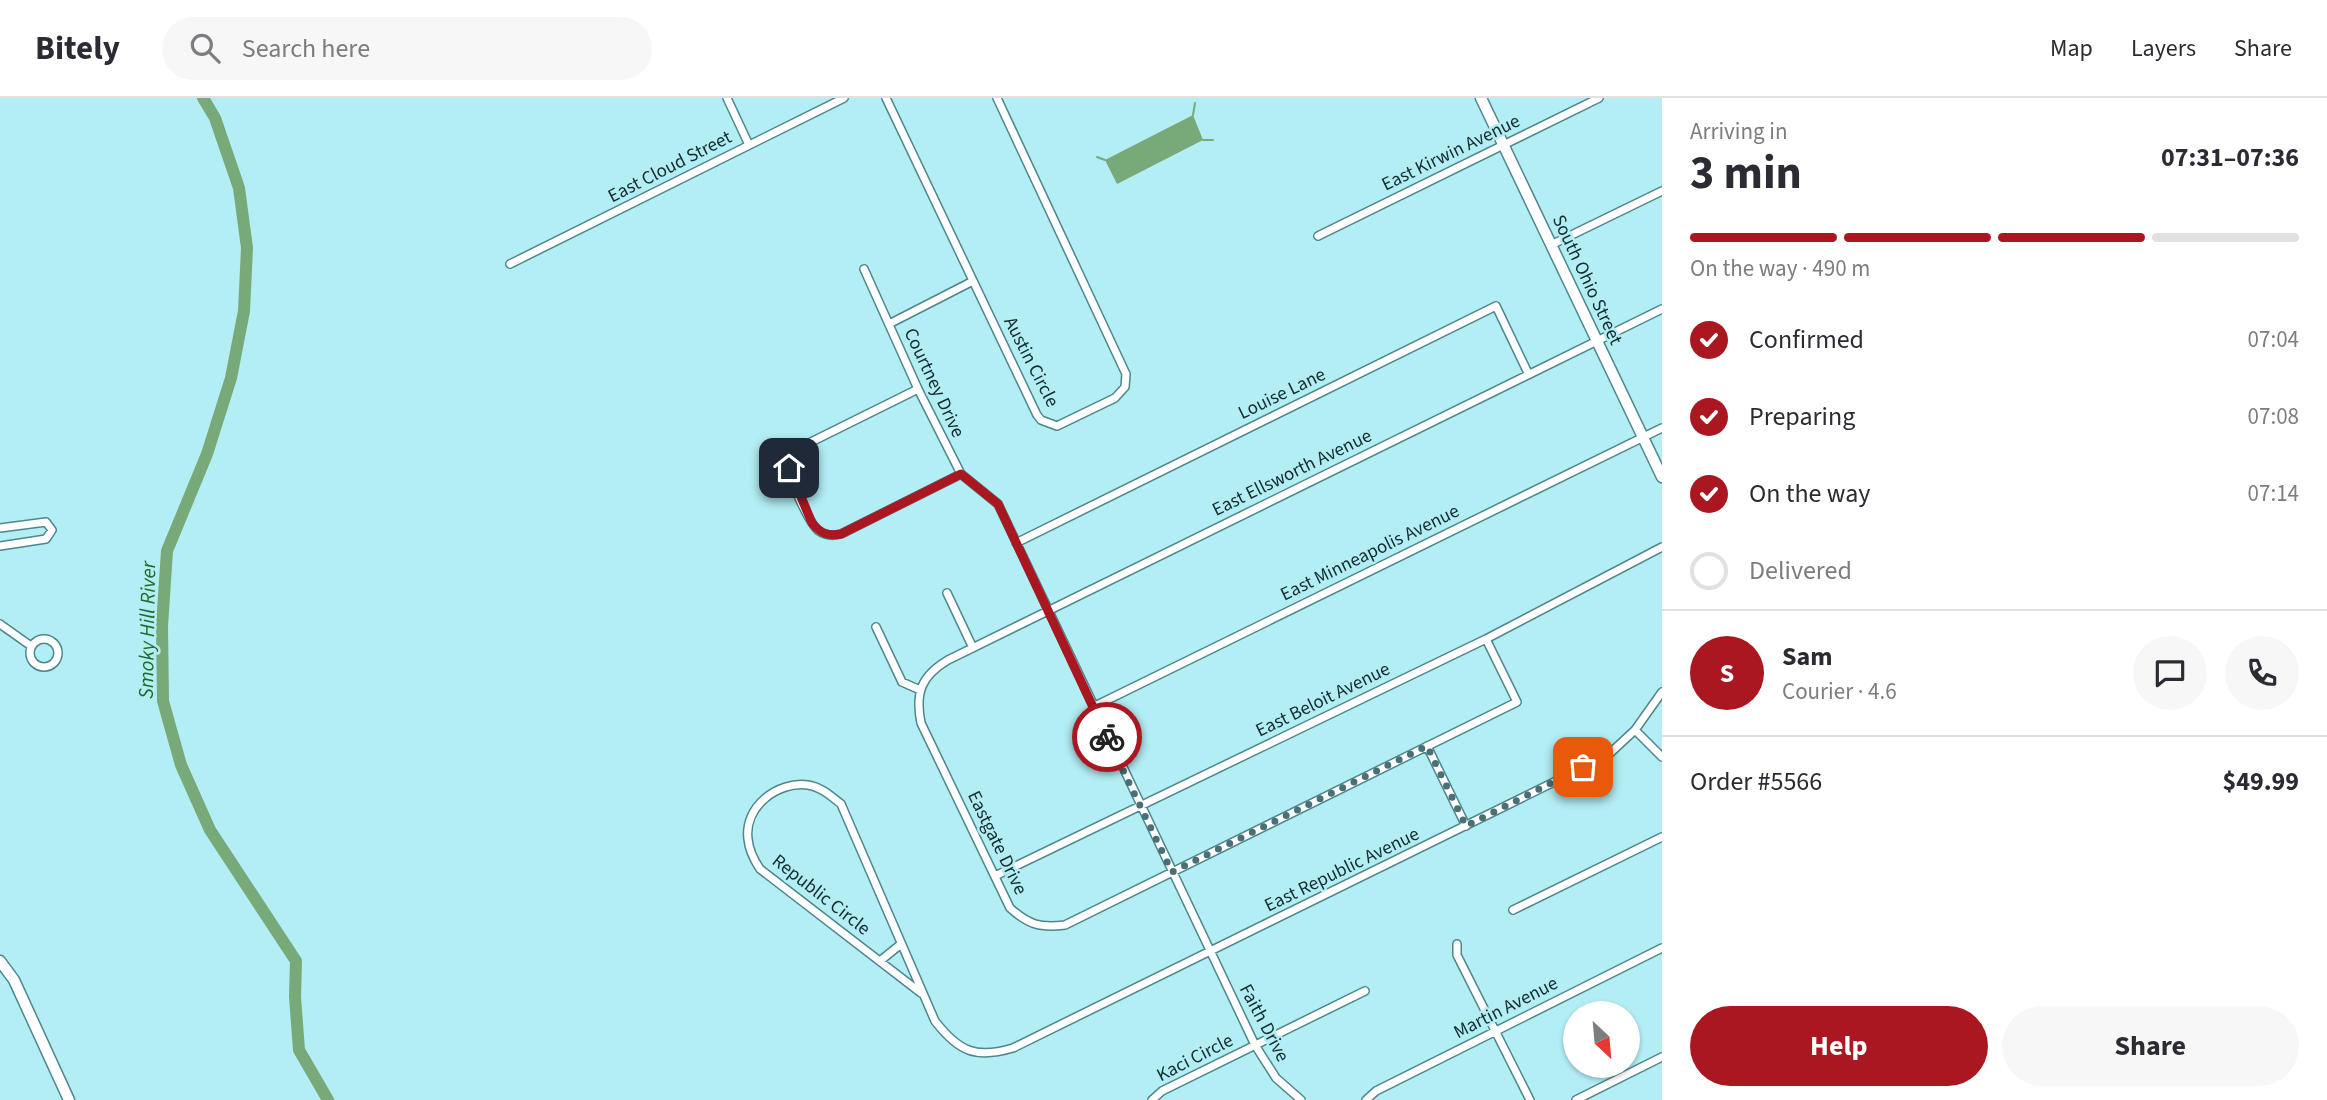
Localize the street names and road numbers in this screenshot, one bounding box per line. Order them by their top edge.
street label: East Kirwin Avenue [1377,108,1525,198]
street label: East Cloud Street [603,124,737,210]
street label: South Ohio Street [1545,211,1629,350]
street label: Austin Circle [997,312,1065,412]
street label: Courtney Drive [897,324,971,442]
street label: Louise Lane [1234,361,1330,427]
street label: East Ellsworth Avenue [1208,423,1376,523]
street label: East Minneapolis Avenue [1276,498,1464,608]
street label: East Beloit Avenue [1251,656,1395,744]
street label: Eastgate Drive [960,786,1034,900]
street label: East Republic Avenue [1260,821,1424,919]
street label: Republic Circle [766,848,876,942]
street label: Martin Avenue [1449,970,1563,1046]
street label: Faith Drive [1232,979,1296,1067]
street label: Kaci Circle [1152,1027,1238,1089]

